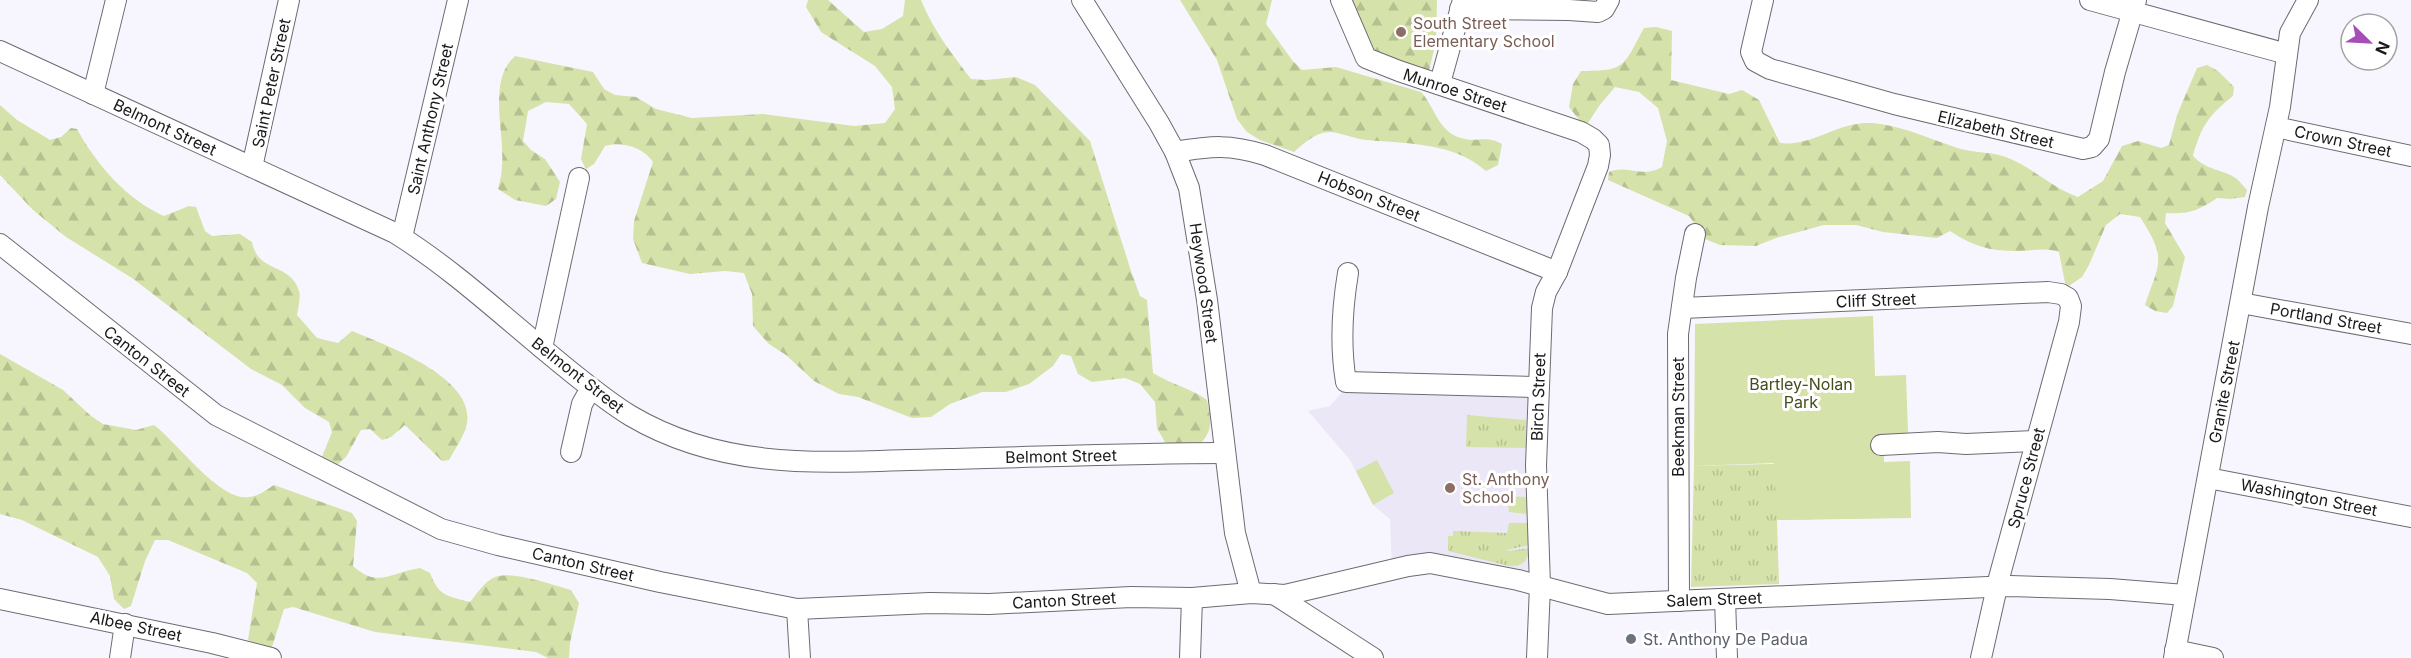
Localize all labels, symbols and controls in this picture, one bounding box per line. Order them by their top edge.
north arrow [2339,12,2399,72]
place label: South Street Elementary School [1413,13,1555,51]
street label: Saint Peter Street [248,16,294,150]
marker: South Street Elementary School [1394,25,1408,39]
text: N [2371,38,2394,58]
street label: Saint Anthony Street [403,41,457,197]
street label: Munroe Street [1401,64,1509,116]
street label: Belmont Street [110,94,220,160]
street label: Elizabeth Street [1936,106,2056,152]
street label: Crown Street [2293,121,2393,161]
street label: Hobson Street [1315,166,1423,226]
street label: Heywood Street [1186,222,1222,344]
street label: Cliff Street [1836,289,1916,311]
street label: Portland Street [2269,298,2383,338]
street label: Canton Street [100,321,194,401]
street label: Belmont Street [528,333,628,417]
street label: Granite Street [2204,339,2244,445]
street label: Birch Street [1526,352,1550,442]
street label: Beekman Street [1668,357,1688,477]
park label: Bartley-Nolan Park [1749,374,1853,412]
street label: Spruce Street [2003,425,2049,531]
street label: Belmont Street [1005,445,1117,467]
place label: St. Anthony School [1462,469,1550,507]
street label: Washington Street [2239,474,2379,520]
marker: St. Anthony School [1443,481,1457,495]
street label: Canton Street [530,543,636,585]
street label: Canton Street [1012,587,1116,613]
street label: Salem Street [1666,587,1762,611]
street label: Albee Street [88,607,184,645]
place label: St. Anthony De Padua [1643,629,1808,649]
marker: St. Anthony De Padua [1624,632,1638,646]

